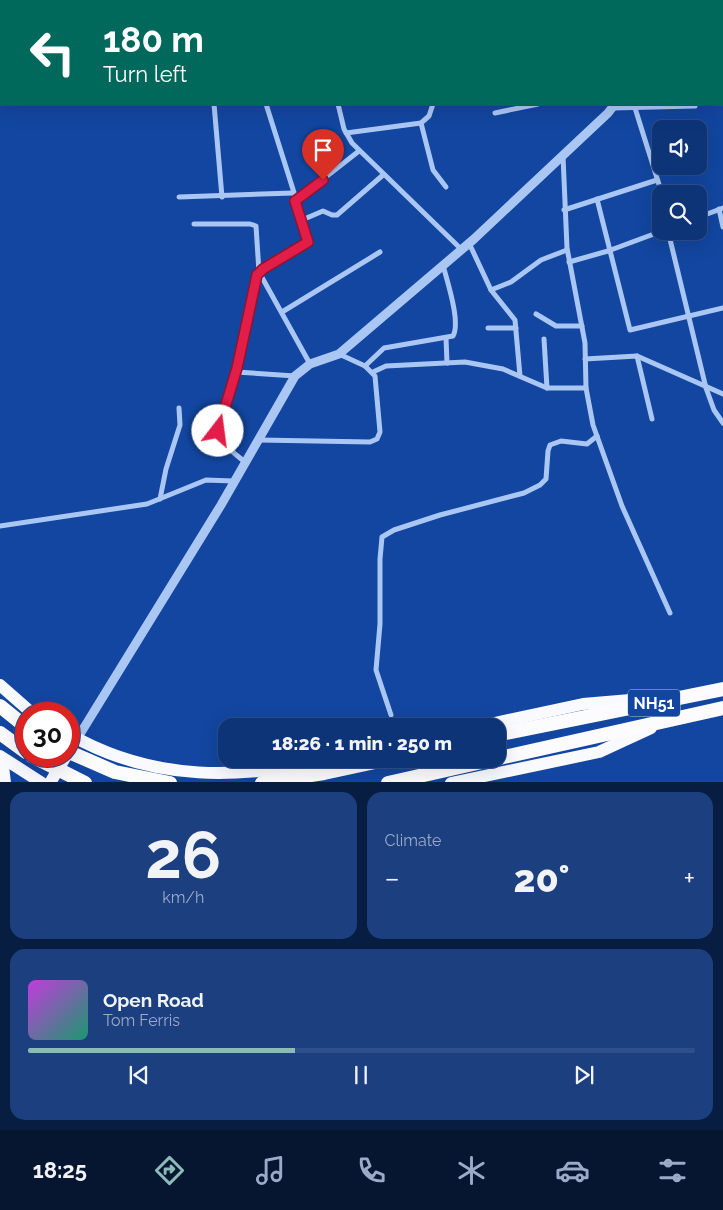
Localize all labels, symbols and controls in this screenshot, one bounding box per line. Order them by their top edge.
text: 180 m [103,19,204,60]
icon: left [20,20,85,85]
text: Turn left [103,61,187,87]
map controls [652,120,707,240]
button: sound [652,120,707,175]
pin [302,129,344,180]
icon: arrive [309,136,337,164]
button: search [652,185,707,240]
position arrow [191,404,243,456]
road number: NH51 [628,690,680,716]
speed limit sign: 30 [15,702,80,767]
text: 18:26 · 1 min · 250 m [272,732,452,754]
text: 26 [145,817,221,893]
text: Climate [385,831,441,850]
text: 20° [513,856,569,901]
text: − [385,862,400,895]
text: + [683,862,695,895]
text: km/h [162,888,204,907]
text: Open Road [103,989,204,1011]
text: Tom Ferris [103,1011,180,1030]
icon: previous [125,1061,153,1089]
icon: pause [347,1061,375,1089]
icon: next [570,1061,598,1089]
icon: directions [152,1153,187,1188]
icon: music [253,1153,288,1188]
icon: phone [354,1153,389,1188]
icon: climate [454,1153,489,1188]
icon: car [555,1153,590,1188]
icon: filters [655,1153,690,1188]
text: 18:25 [33,1157,87,1183]

